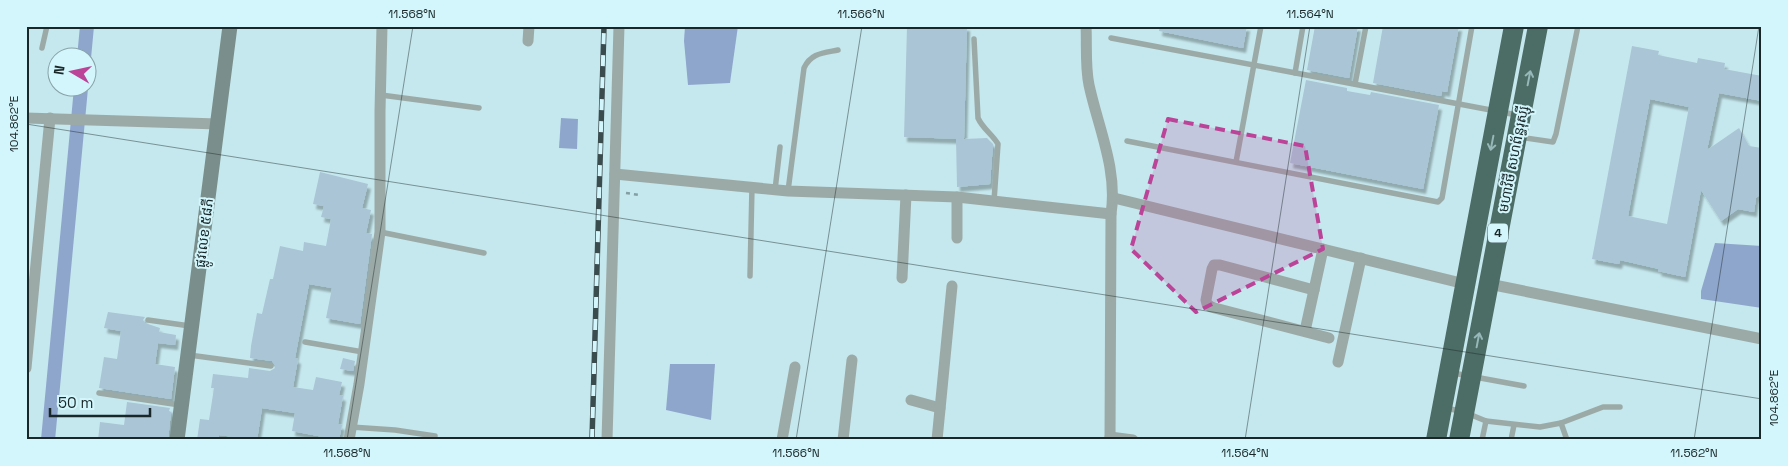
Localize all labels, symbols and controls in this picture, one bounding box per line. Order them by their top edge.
text: 11.568°N [388,6,436,22]
text: 11.566°N [837,6,885,22]
text: 11.564°N [1286,6,1334,22]
north arrow [48,48,98,98]
text: N [50,64,69,76]
one-way arrow [1524,70,1534,86]
text: 104.862°E [6,95,22,152]
street label: មហាវិថី សហព័ន្ធរុស្ស៊ី [1494,104,1535,214]
one-way arrow [1487,135,1497,151]
street label: ផ្លូវលេខ ៥៨ភី [191,197,220,269]
road number: 4 [1488,224,1508,242]
one-way arrow [1474,333,1483,349]
text: 104.862°E [1766,369,1782,426]
scale bar [50,386,150,418]
text: 50 m [58,393,93,412]
text: 11.568°N [323,445,371,461]
text: 11.566°N [772,445,820,461]
text: 11.564°N [1221,445,1269,461]
text: 11.562°N [1670,445,1718,461]

